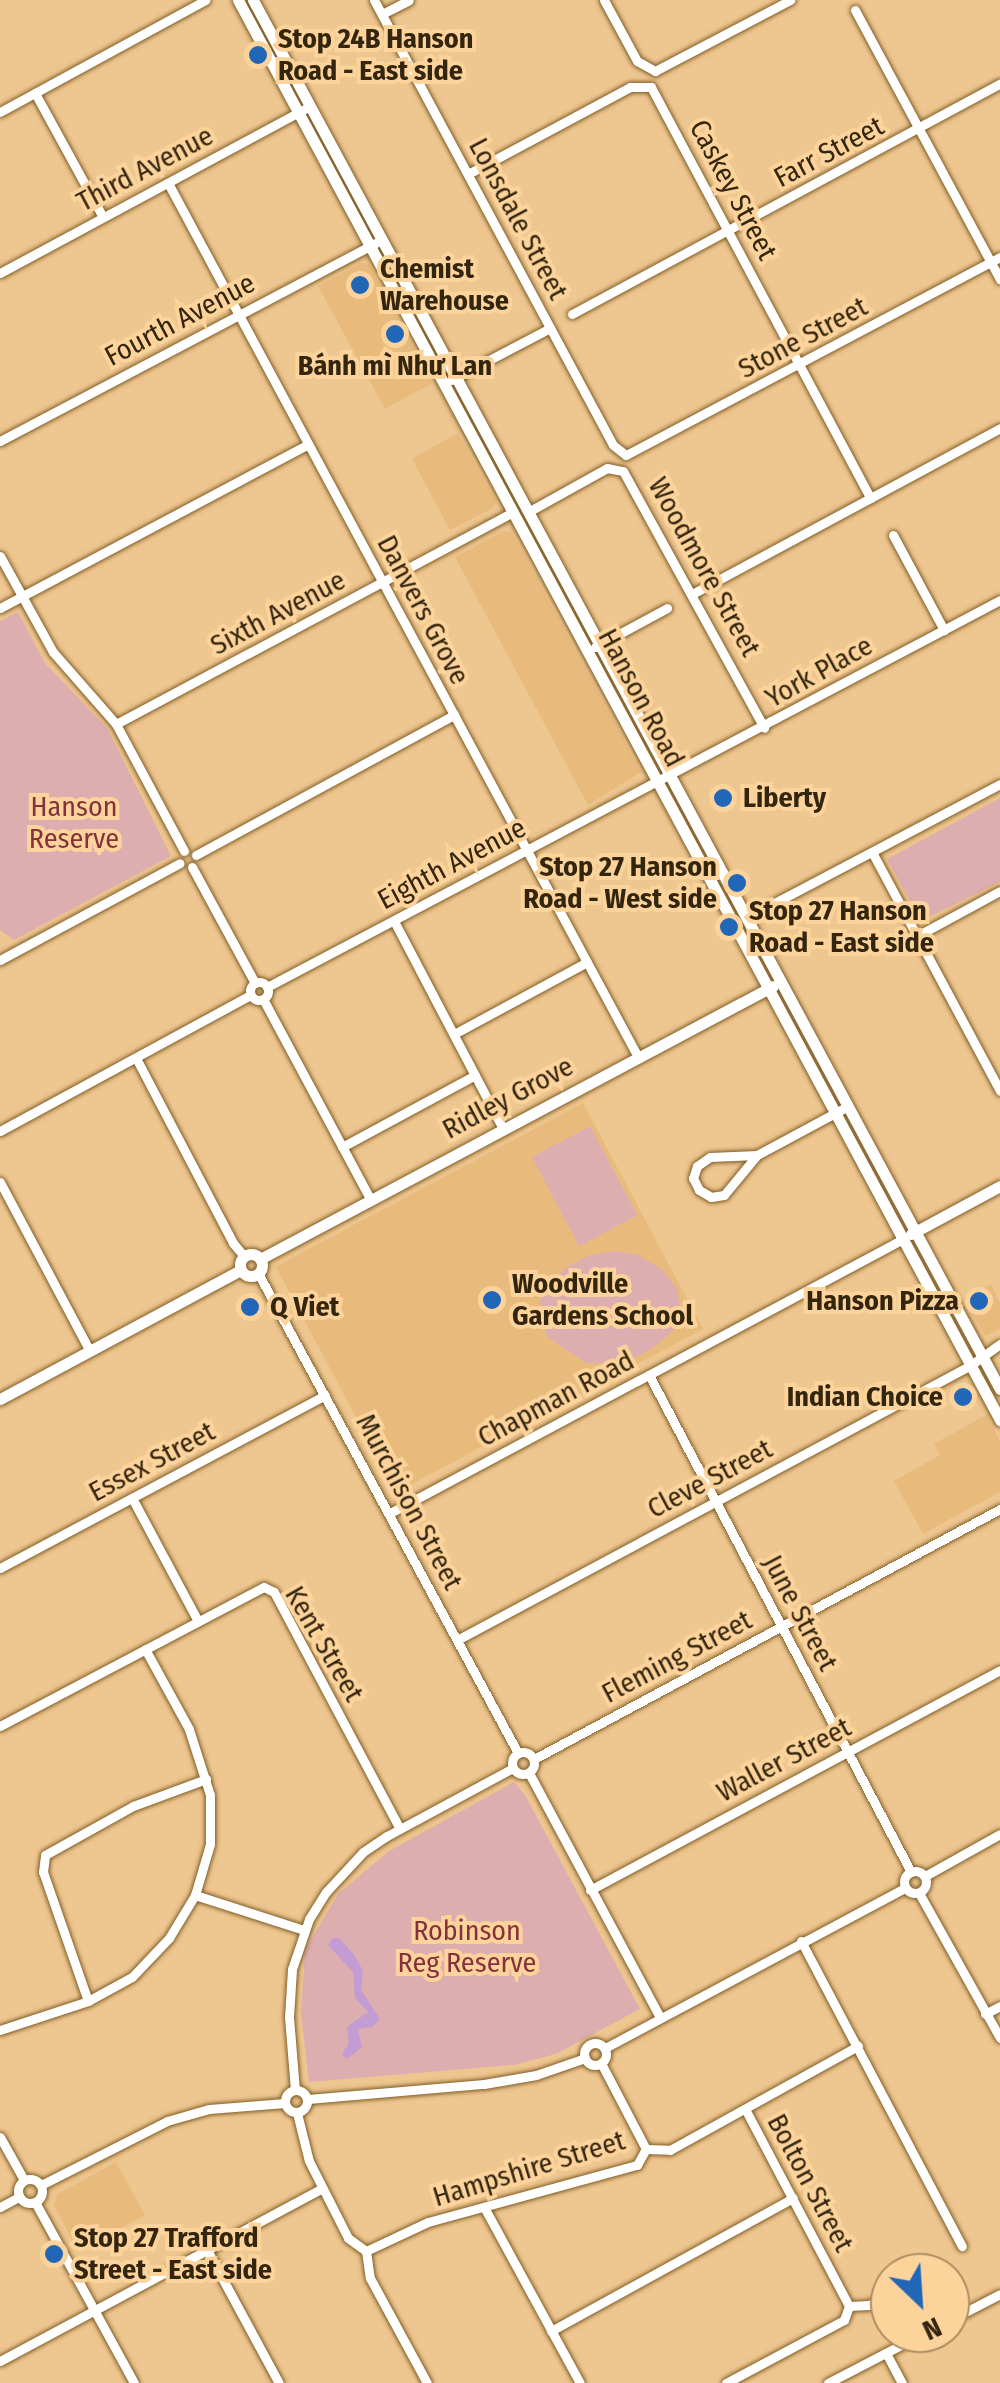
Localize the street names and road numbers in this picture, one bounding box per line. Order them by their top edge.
street label: Farr Street [768,109,890,195]
street label: Caskey Street [682,114,784,266]
street label: Third Avenue [71,119,219,219]
street label: Lonsdale Street [461,132,575,306]
street label: Fourth Avenue [99,266,261,374]
street label: Stone Street [733,290,873,386]
street label: Woodmore Street [641,472,767,662]
street label: Danvers Grove [370,530,476,690]
street label: Sixth Avenue [205,563,351,663]
street label: Hanson Road [591,623,691,773]
street label: York Place [760,629,878,715]
street label: Eighth Avenue [372,811,532,917]
street label: Ridley Grove [437,1050,579,1146]
street label: Chapman Road [472,1344,640,1454]
street label: Murchison Street [349,1408,469,1596]
street label: Essex Street [83,1415,221,1509]
street label: Cleve Street [642,1432,778,1526]
street label: June Street [756,1549,844,1677]
street label: Kent Street [278,1580,370,1708]
street label: Fleming Street [596,1603,758,1711]
street label: Waller Street [711,1711,857,1809]
street label: Bolton Street [760,2108,860,2258]
street label: Hampshire Street [429,2124,629,2214]

